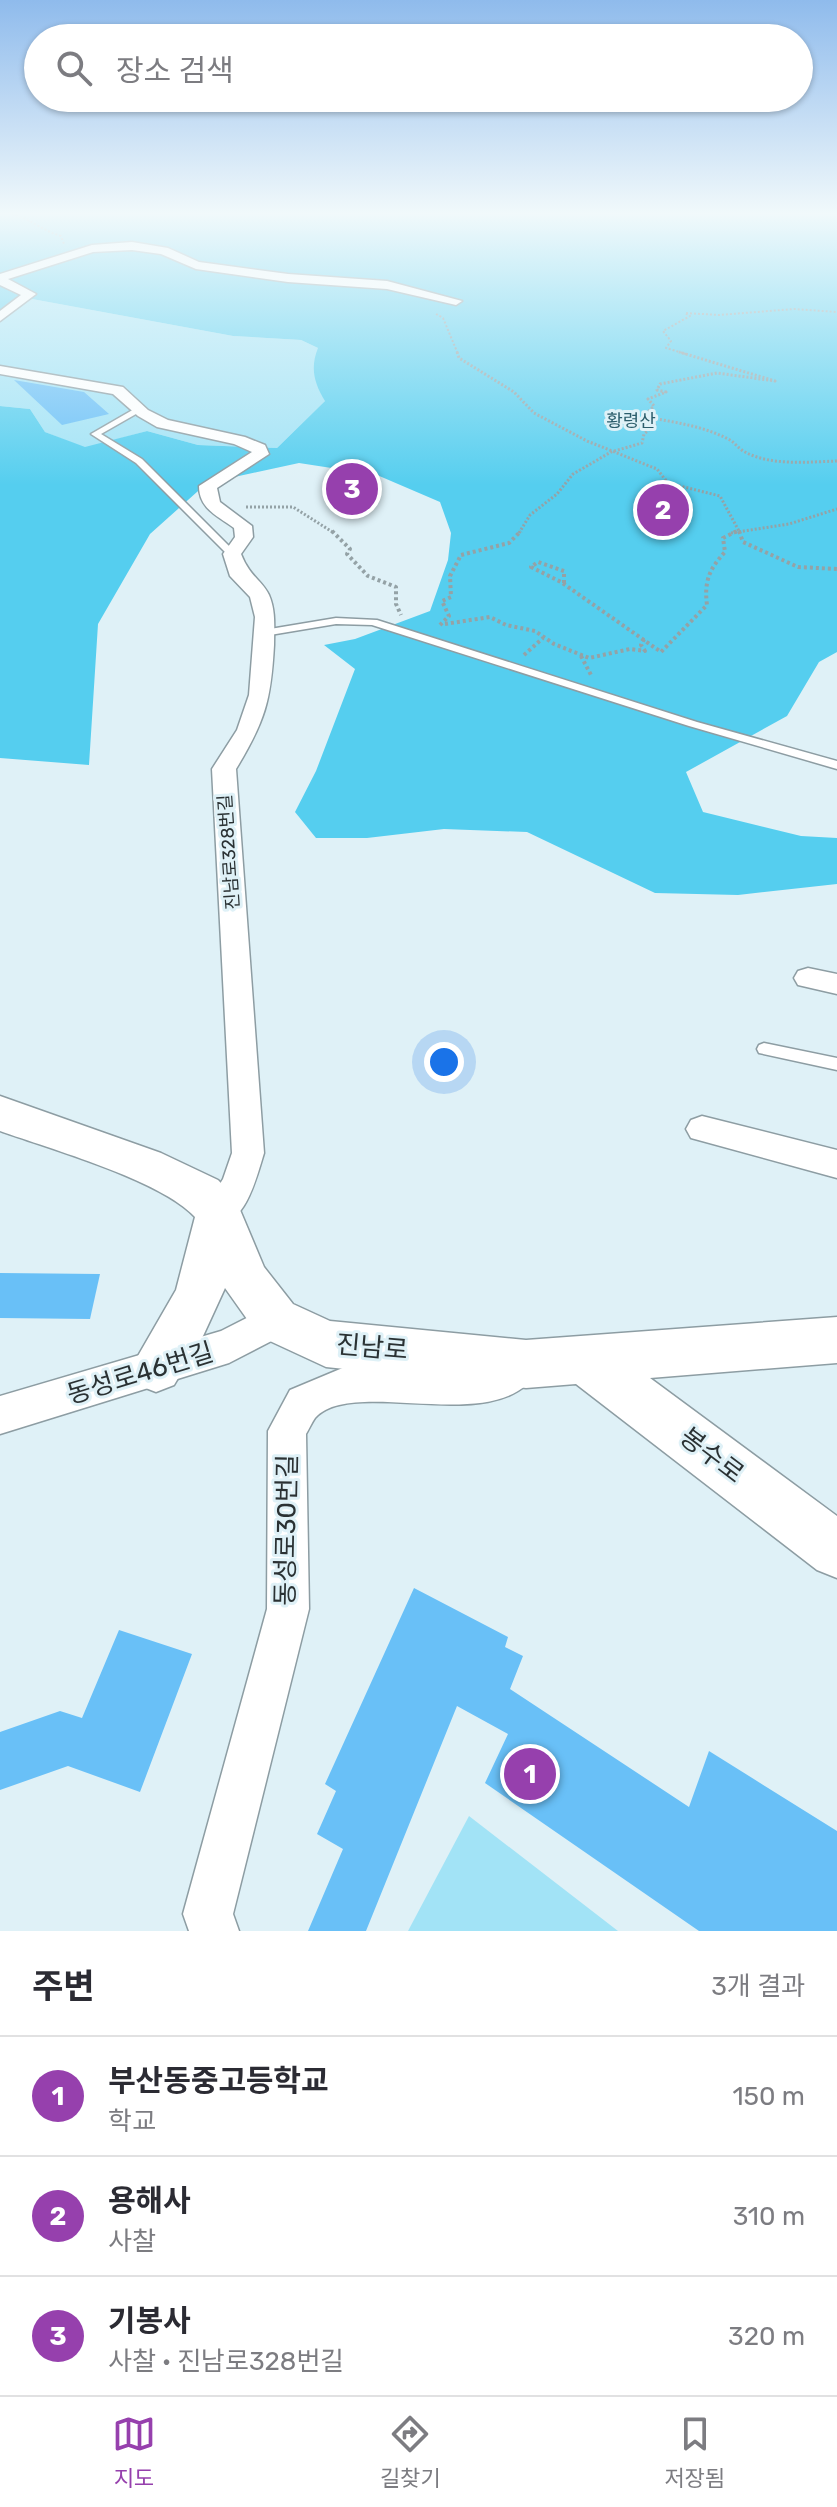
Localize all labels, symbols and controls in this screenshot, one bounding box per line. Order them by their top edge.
search box [24,24,813,112]
icon: search [52,46,96,90]
text: 장소 검색 [116,53,234,89]
park label: 황령산 [606,410,656,432]
pin: 3 [326,459,378,519]
pin: 2 [637,480,689,540]
street label: 진남로328번길 [214,794,244,910]
your location [424,1042,464,1082]
street label: 진남로 [335,1329,409,1366]
street label: 동성로46번길 [63,1337,217,1410]
street label: 봉수로 [674,1421,750,1489]
street label: 동성로30번길 [270,1454,303,1606]
pin: 1 [504,1744,556,1804]
text: 주변 [32,1966,95,2007]
text: 3개 결과 [711,1971,805,2002]
text: 부산동중고등학교 [108,2063,329,2099]
text: 1 [52,2081,64,2112]
text: 150 m [732,2081,805,2112]
text: 학교 [108,2106,156,2137]
text: 용해사 [108,2183,191,2219]
text: 2 [50,2201,66,2232]
text: 310 m [733,2201,805,2232]
text: 사찰 [108,2226,156,2257]
text: 기봉사 [108,2303,191,2339]
text: 3 [49,2321,67,2352]
text: 320 m [728,2321,805,2352]
text: 사찰 · 진남로328번길 [108,2346,344,2377]
tab: 지도 [112,2412,156,2492]
tab: 길찾기 [380,2412,441,2492]
tab: 저장됨 [664,2412,725,2492]

